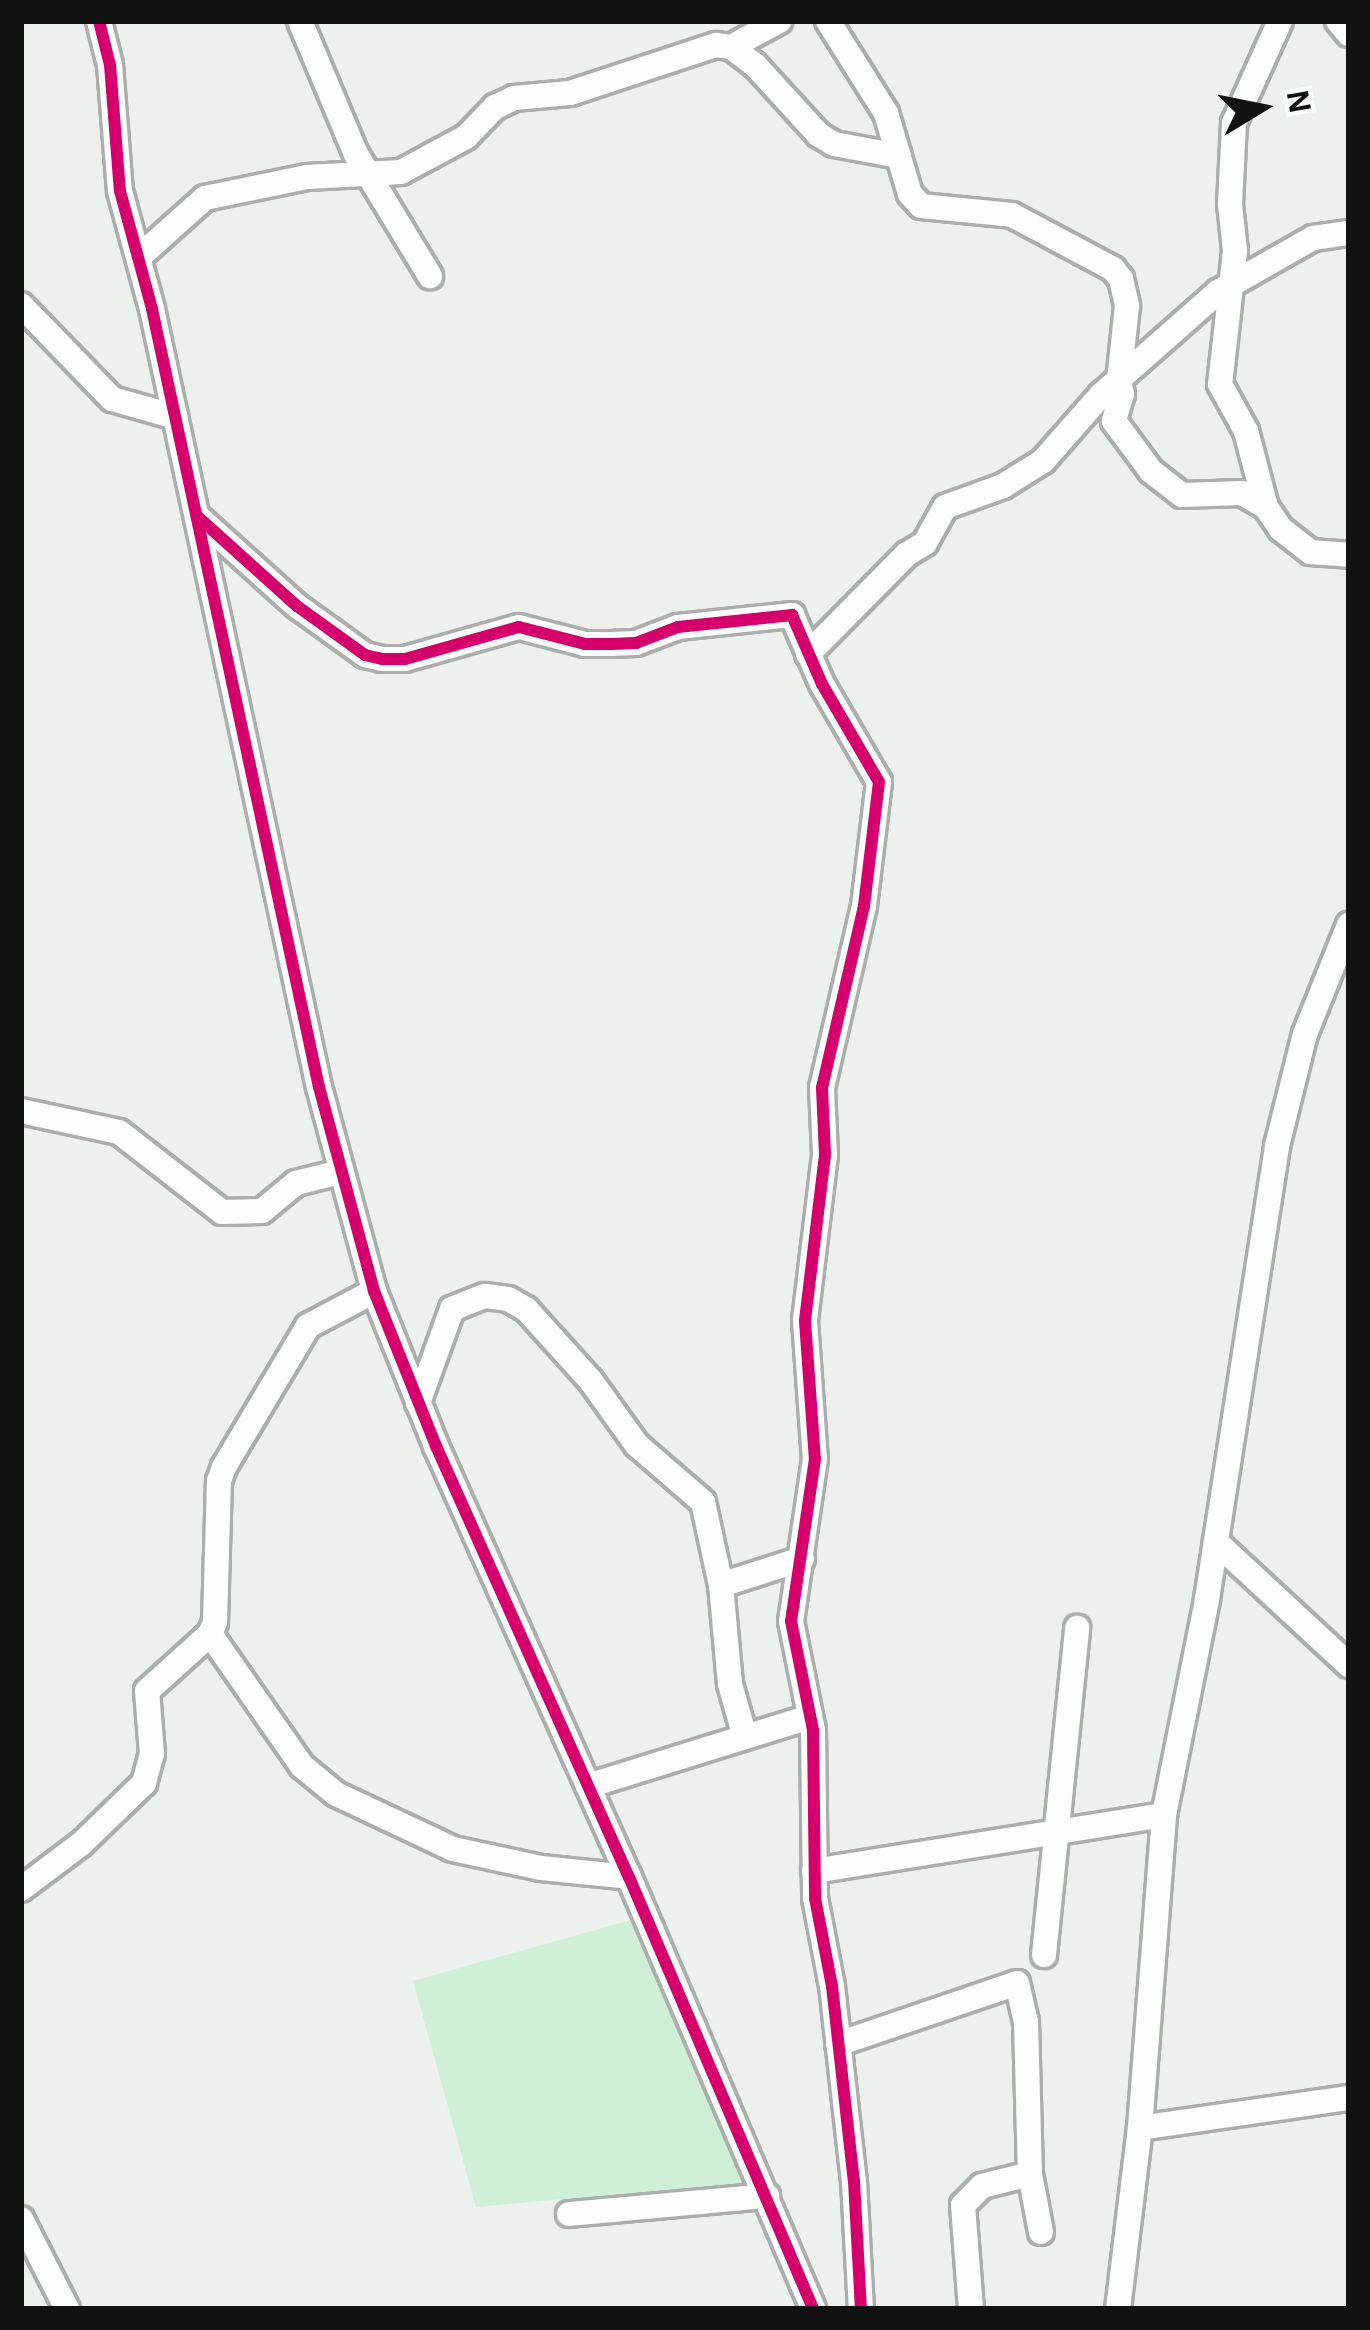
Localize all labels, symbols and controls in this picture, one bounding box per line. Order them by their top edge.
north arrow [1202,48,1322,168]
text: N [1280,88,1316,116]

